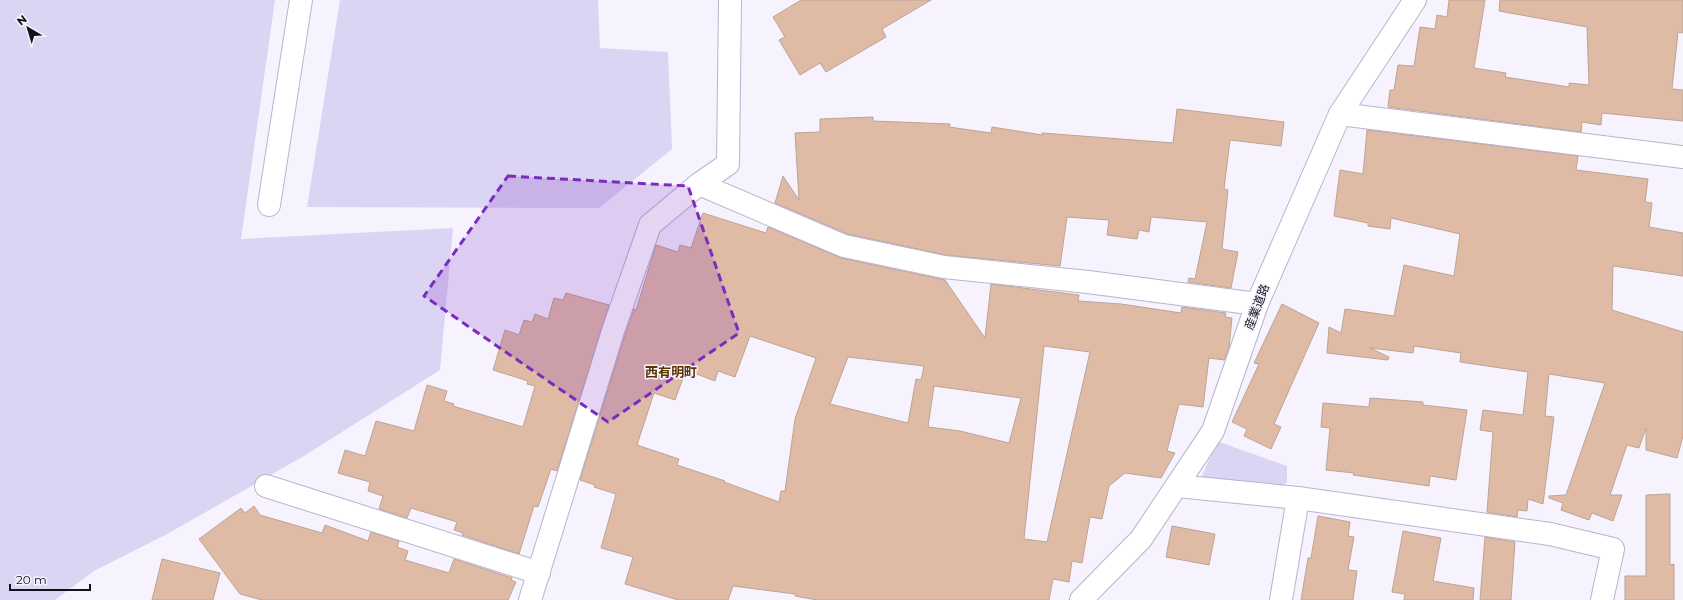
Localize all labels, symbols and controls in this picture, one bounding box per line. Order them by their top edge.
north arrow [8,8,48,48]
text: N [14,12,30,28]
street label: 産業道路 [1241,282,1272,332]
district label: 西有明町 [645,364,697,380]
scale bar [10,566,90,592]
text: 20 m [16,572,47,587]

